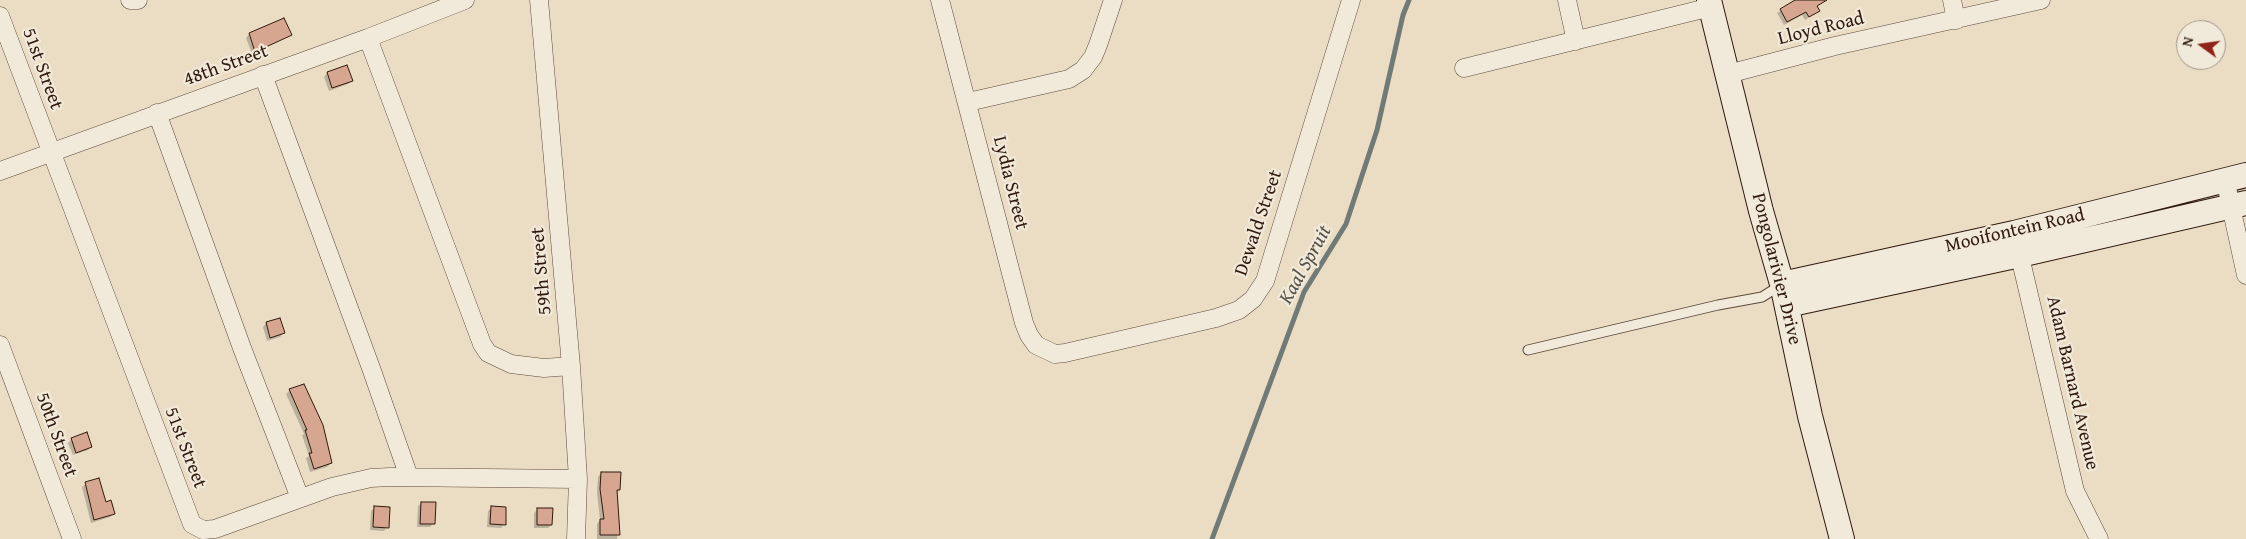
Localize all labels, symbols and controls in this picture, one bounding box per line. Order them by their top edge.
street label: Lloyd Road [1776,7,1866,51]
north arrow [2176,20,2226,70]
street label: 51st Street [17,25,67,113]
text: N [2177,35,2198,49]
street label: 48th Street [181,40,271,92]
street label: Lydia Street [987,134,1033,232]
street label: Dewald Street [1230,167,1288,279]
street label: Pongolarivier Drive [1746,191,1806,347]
street label: Mooifontein Road [1943,204,2087,258]
water label: Kaal Spruit [1275,221,1337,309]
street label: 59th Street [527,226,557,316]
street label: Adam Barnard Avenue [2041,294,2103,472]
street label: 50th Street [30,390,82,480]
street label: 51st Street [159,404,211,492]

